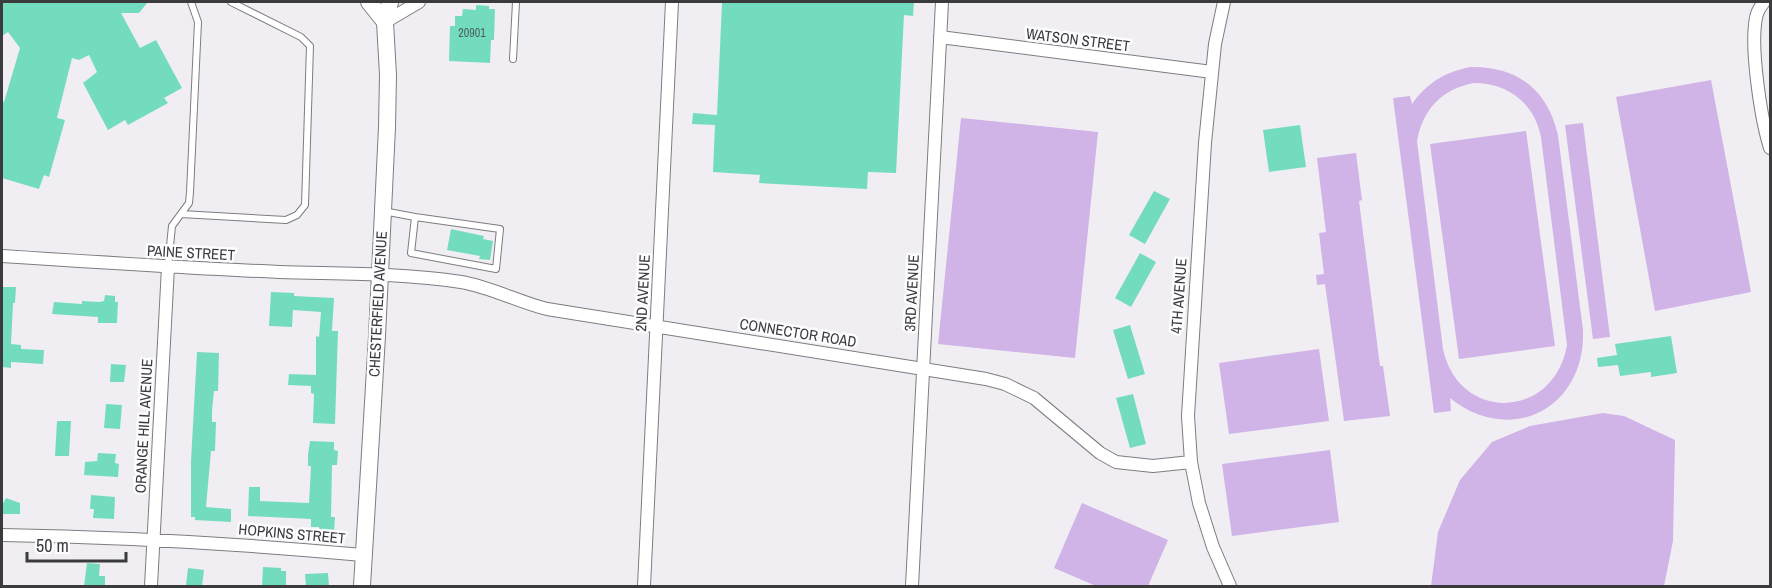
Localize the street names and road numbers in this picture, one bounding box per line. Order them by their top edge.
street label: WATSON STREET [1025,23,1132,56]
street label: CHESTERFIELD AVENUE [363,230,392,377]
street label: PAINE STREET [147,240,236,265]
street label: 2ND AVENUE [630,254,655,332]
street label: 3RD AVENUE [899,254,924,332]
street label: 4TH AVENUE [1165,257,1192,334]
street label: CONNECTOR ROAD [738,313,858,352]
street label: ORANGE HILL AVENUE [129,358,158,494]
street label: HOPKINS STREET [238,518,347,549]

